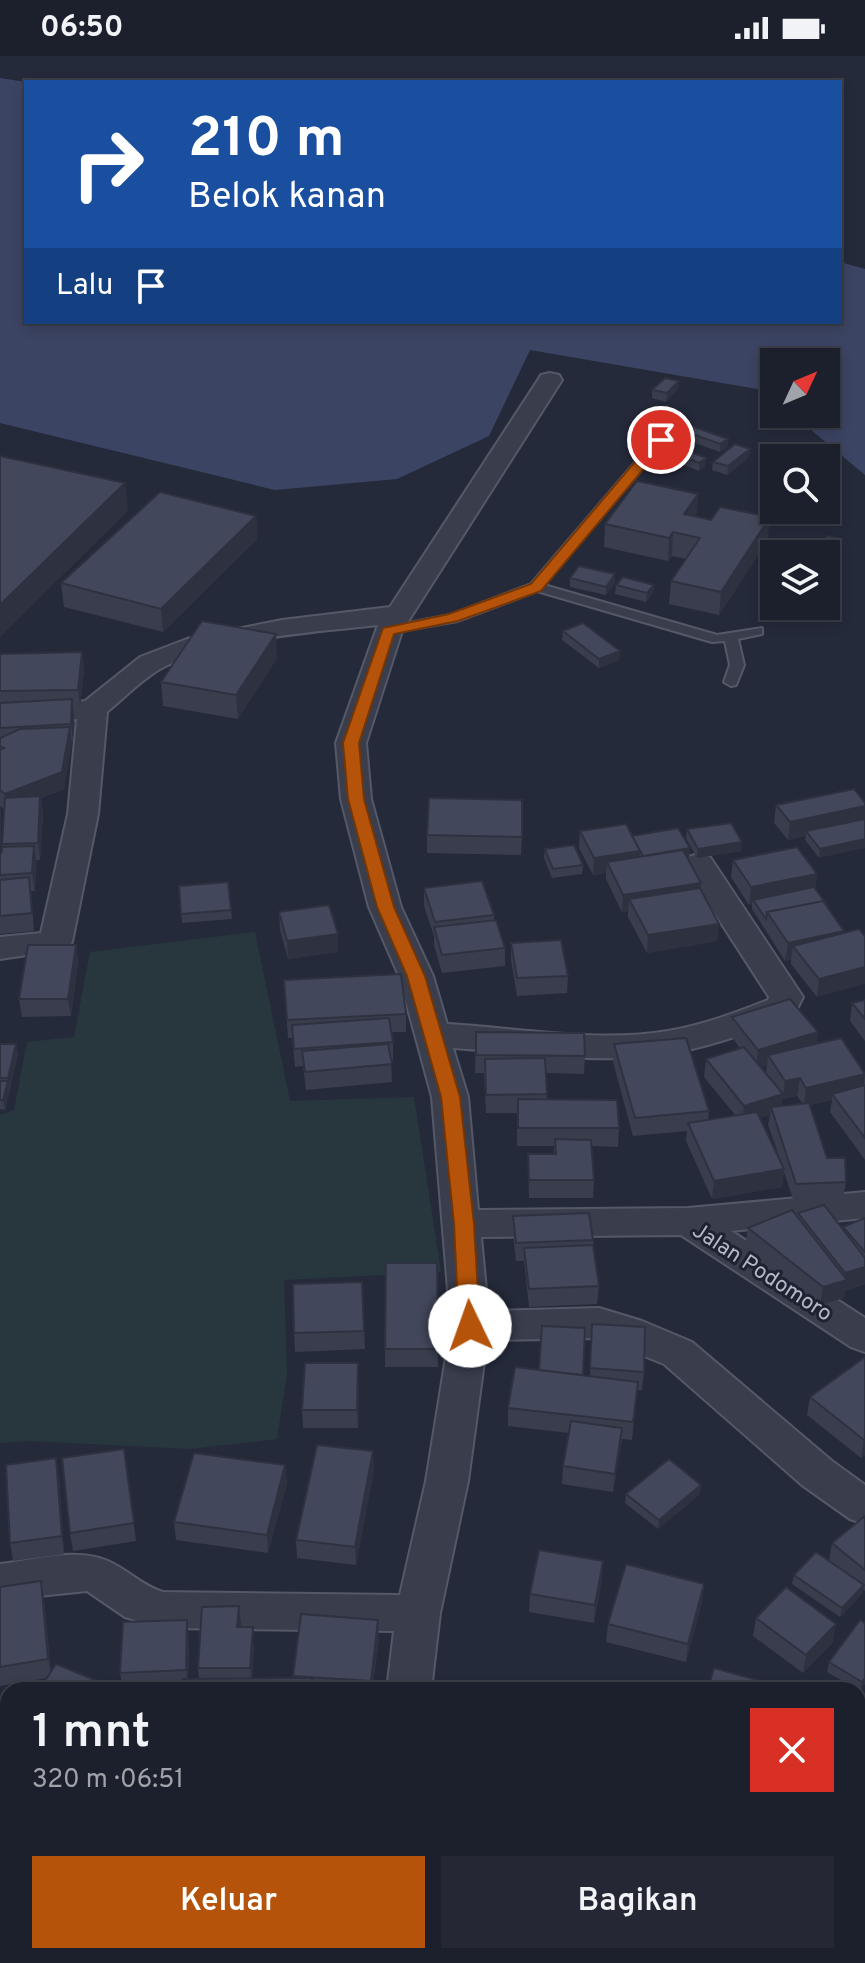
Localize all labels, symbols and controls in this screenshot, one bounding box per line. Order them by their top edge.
text: 06:50 [40,10,123,47]
text: 210 m [188,106,345,176]
icon: right [56,112,160,216]
text: Belok kanan [188,175,386,221]
icon: arrive [129,264,173,308]
text: Lalu [56,268,113,305]
north arrow [760,348,840,428]
map controls [760,348,840,620]
pin [627,406,695,474]
icon: arrive [639,418,683,462]
button: search [760,444,840,524]
button: layers [760,540,840,620]
street label: Jalan Podomoro [687,1218,837,1328]
position arrow [428,1284,512,1368]
text: 1 mnt [32,1704,150,1764]
button: close [750,1708,834,1792]
text: 320 m · 06:51 [32,1764,184,1797]
button: Keluar [32,1856,425,1948]
button: Bagikan [441,1856,834,1948]

